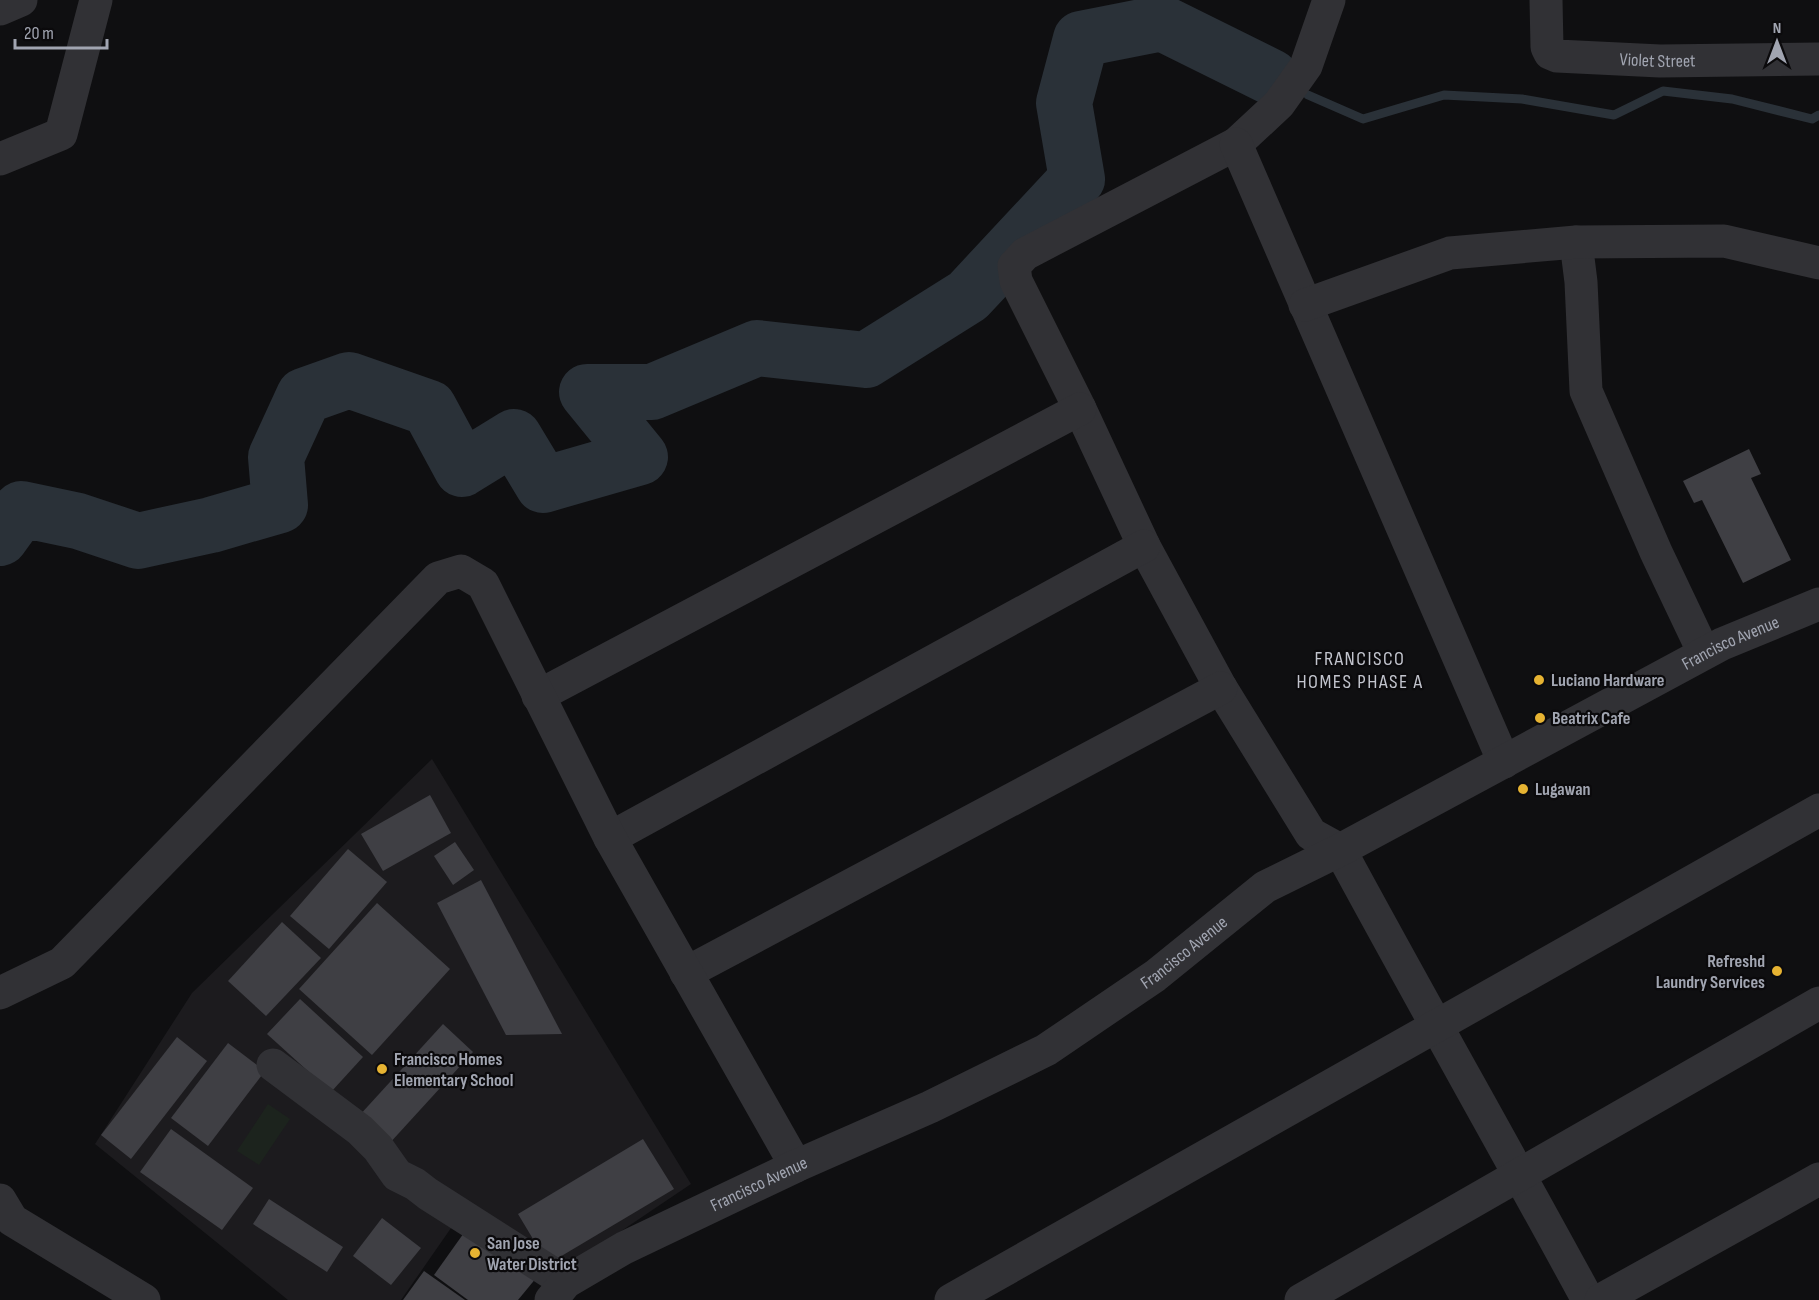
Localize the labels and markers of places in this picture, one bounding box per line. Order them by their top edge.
place label: Luciano Hardware [1551,670,1664,691]
marker: Luciano Hardware [1532,673,1546,687]
place label: Beatrix Cafe [1552,708,1631,729]
marker: Beatrix Cafe [1533,711,1547,725]
place label: Lugawan [1535,779,1591,800]
marker: Lugawan [1516,782,1530,796]
place label: Refreshd Laundry Services [1656,951,1765,993]
marker: Refreshd Laundry Services [1770,964,1784,978]
place label: Francisco Homes Elementary School [394,1049,513,1091]
marker: Francisco Homes Elementary School [375,1062,389,1076]
place label: San Jose Water District [487,1233,577,1275]
marker: San Jose Water District [468,1246,482,1260]

